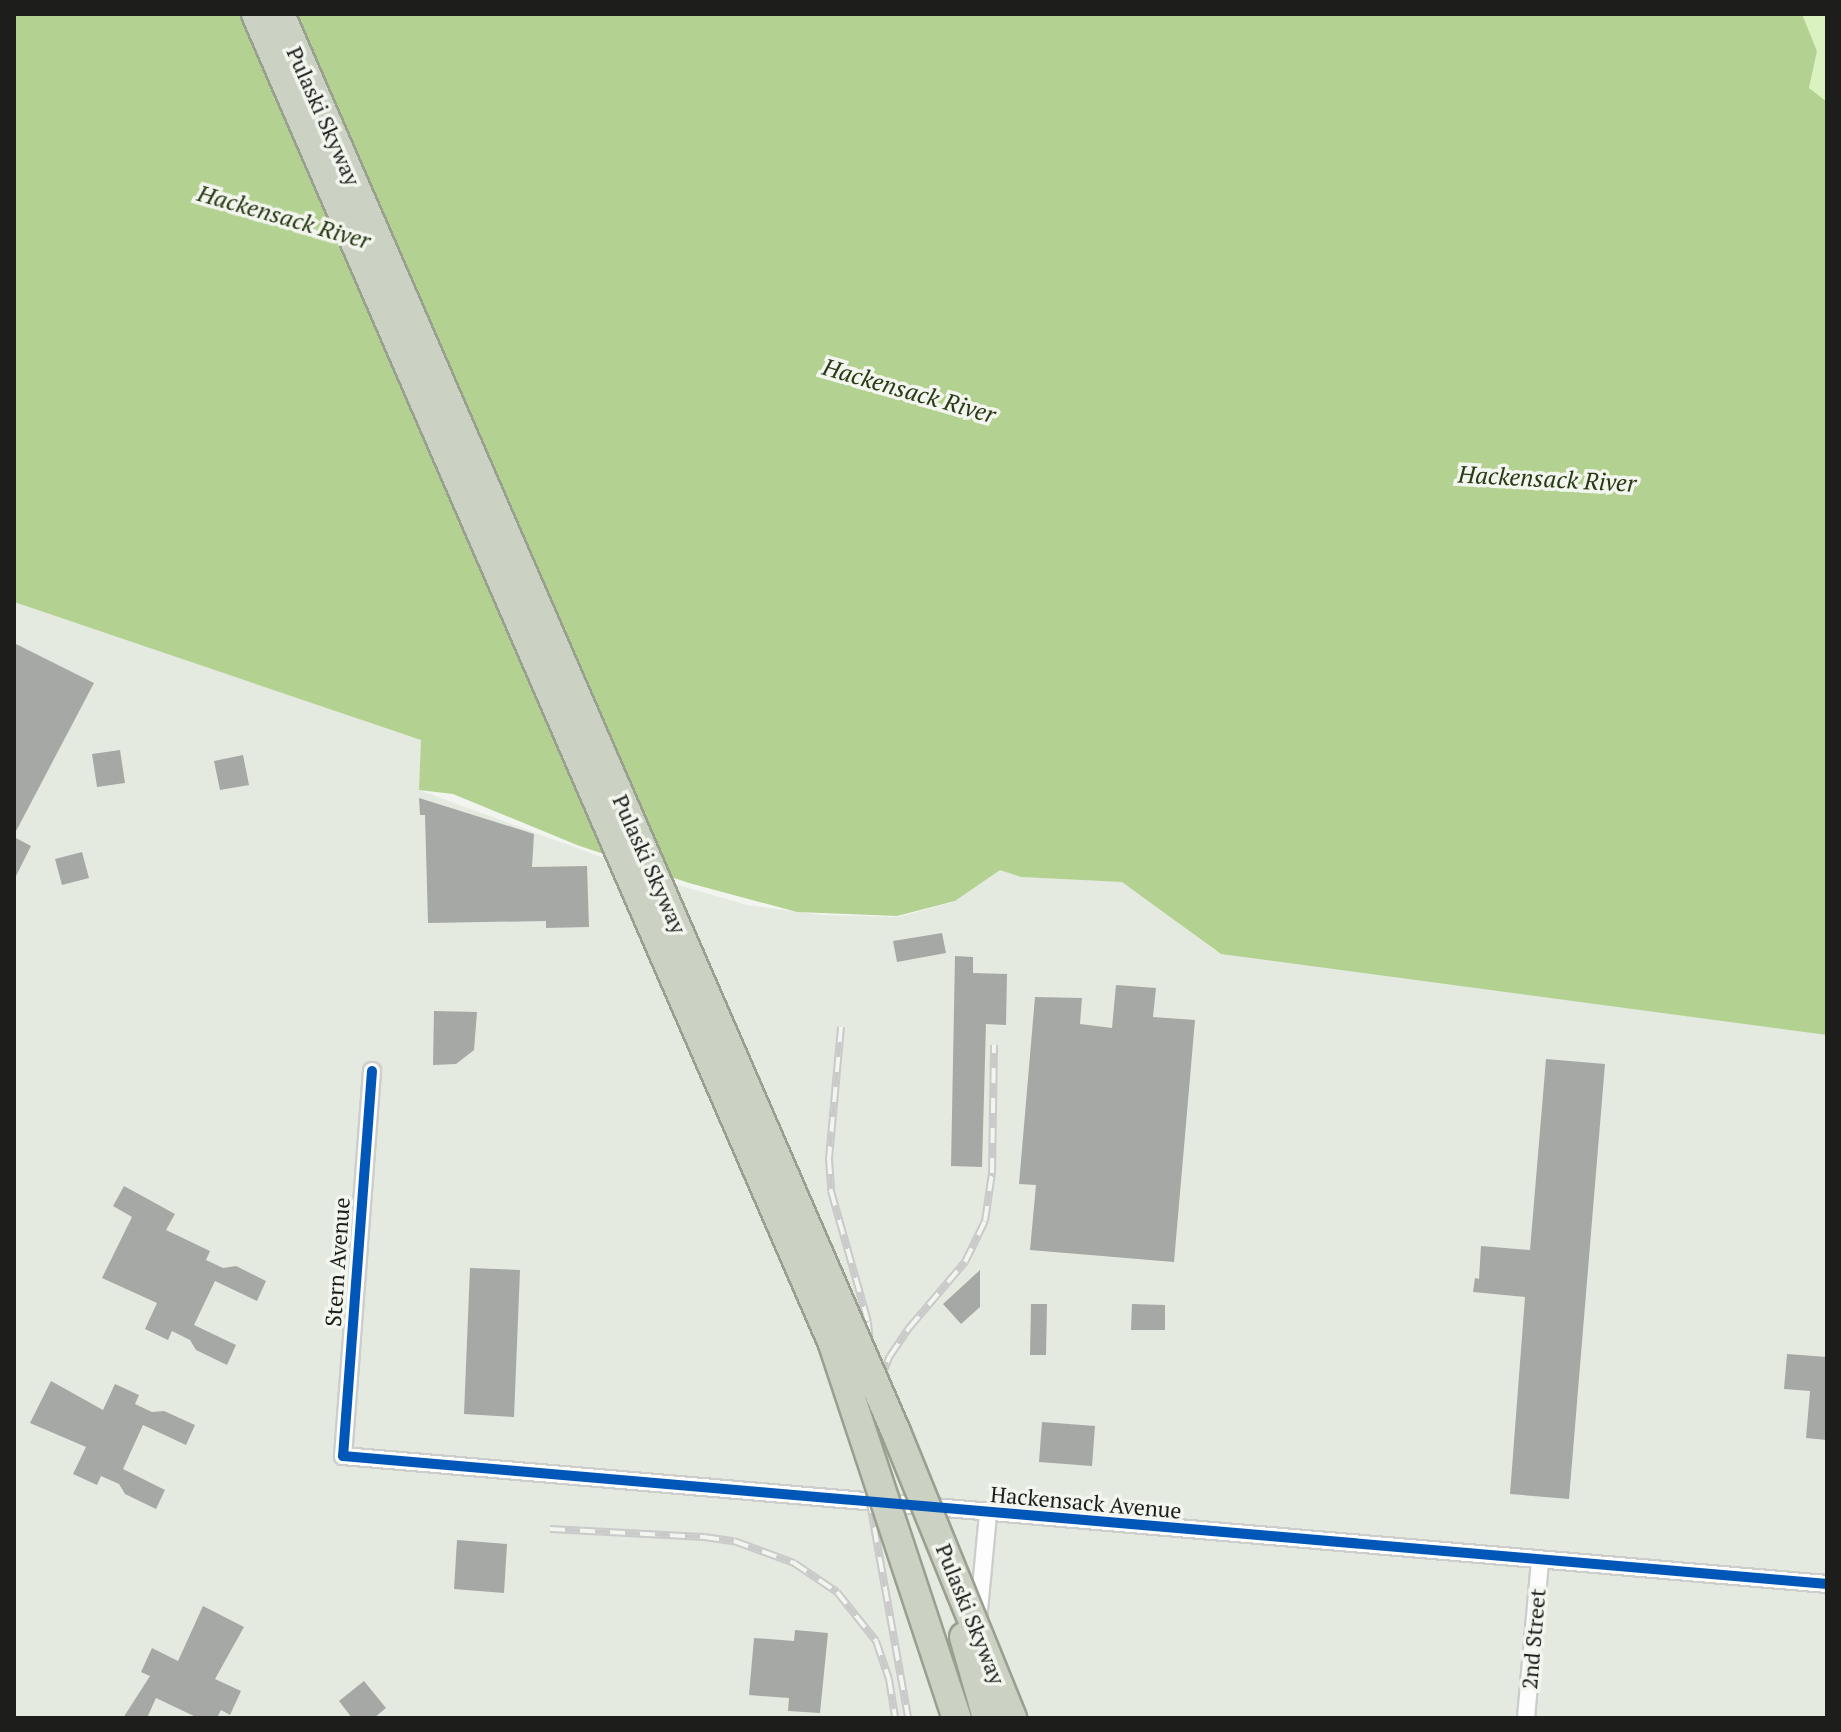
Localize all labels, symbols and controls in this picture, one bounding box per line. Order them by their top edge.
street label: Pulaski Skyway [282,42,366,190]
water label: Hackensack River [194,179,374,255]
water label: Hackensack River [819,353,999,429]
water label: Hackensack River [1457,460,1637,498]
street label: Pulaski Skyway [608,790,692,938]
street label: Stern Avenue [319,1196,355,1328]
street label: Hackensack Avenue [989,1480,1183,1524]
street label: Pulaski Skyway [931,1540,1011,1688]
street label: 2nd Street [1515,1588,1551,1690]

